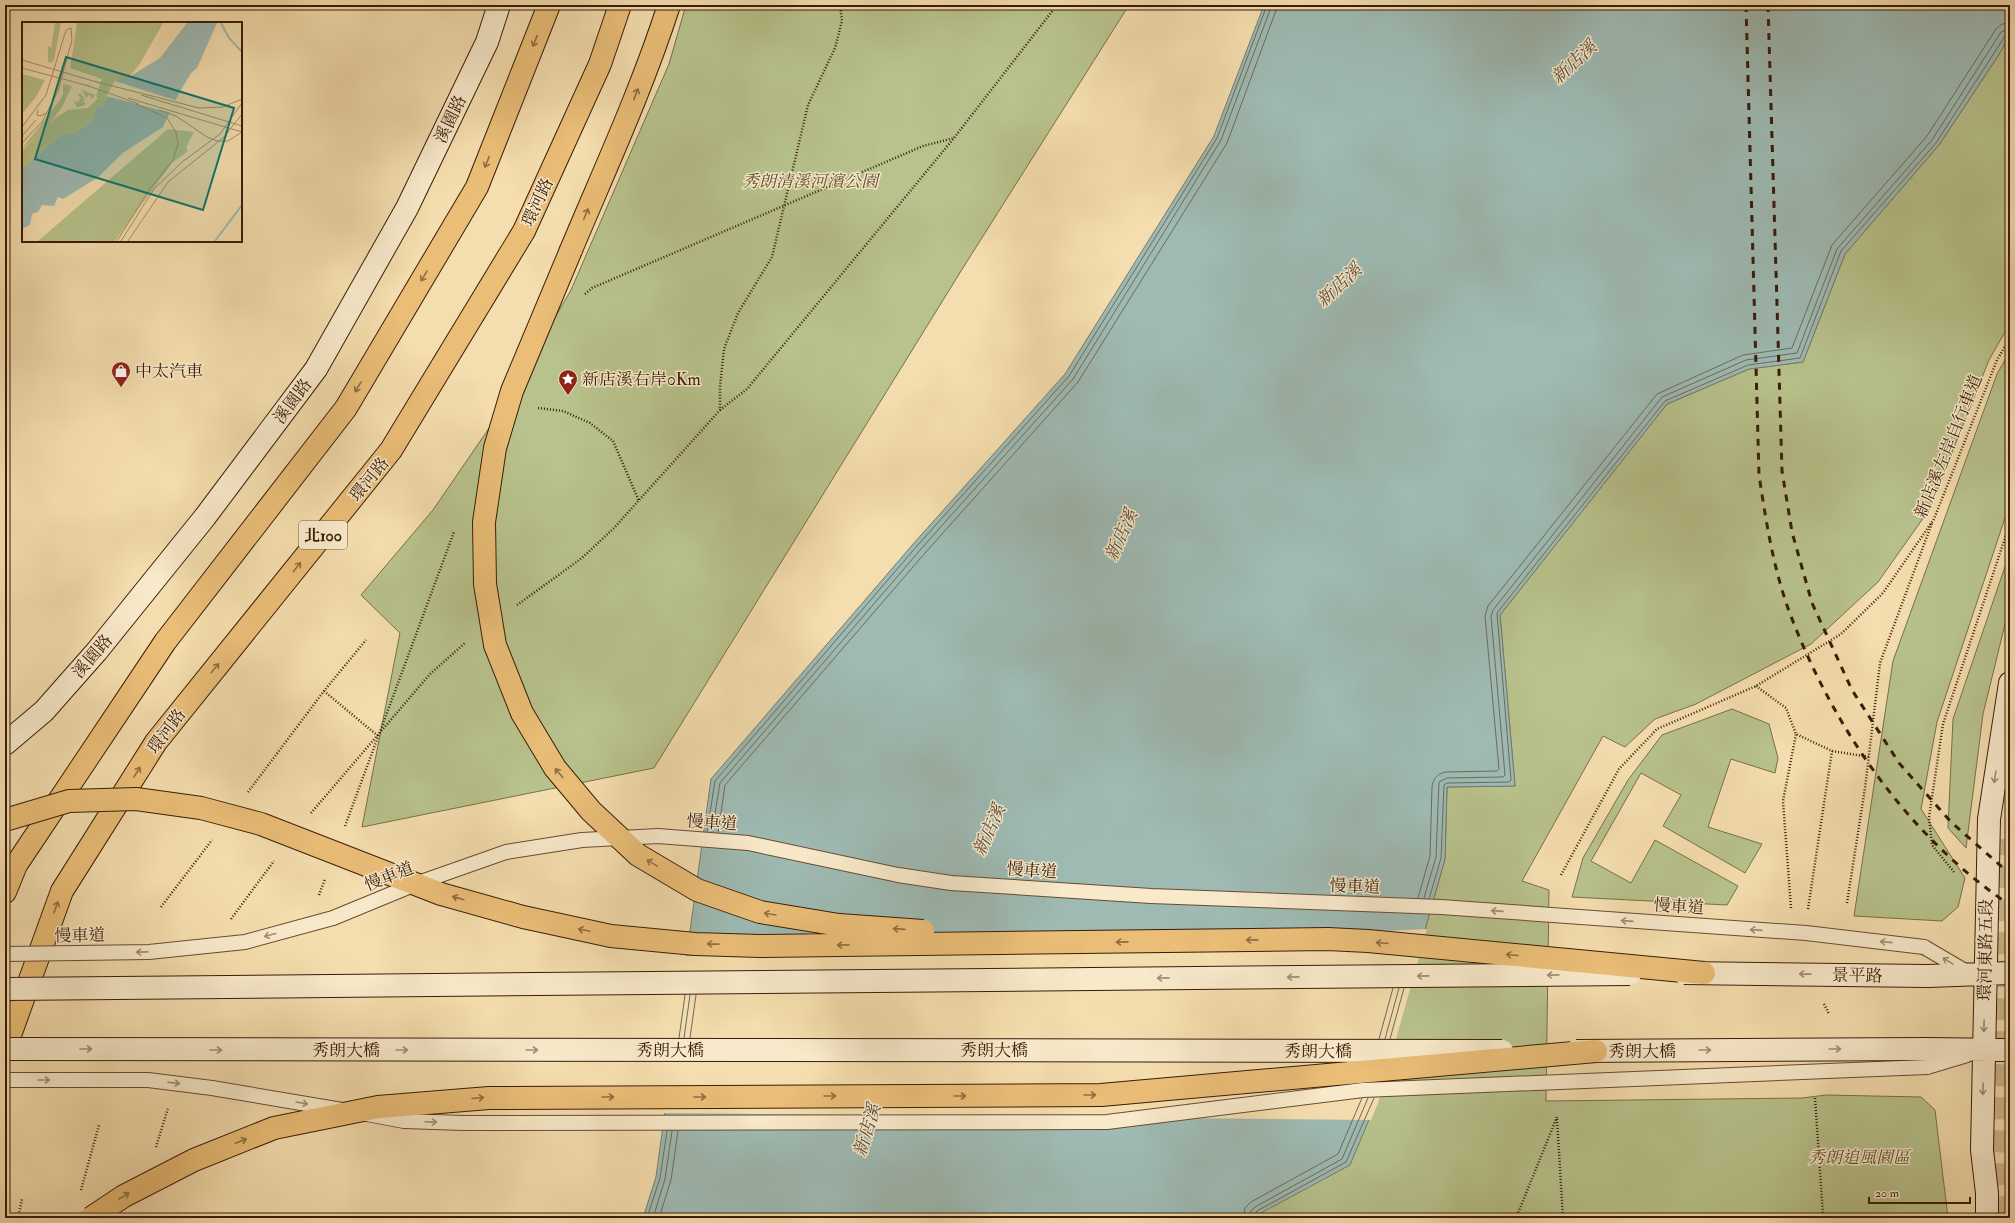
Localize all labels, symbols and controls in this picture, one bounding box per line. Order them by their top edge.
inset map [22,22,242,242]
water label: 新店溪 [1547,34,1603,89]
one-way arrow [530,35,538,47]
one-way arrow [632,89,640,101]
street label: 溪園路 [430,92,471,147]
one-way arrow [482,155,490,167]
park label: 秀朗清溪河濱公園 [742,171,881,192]
street label: 環河路 [517,175,558,230]
one-way arrow [583,209,591,221]
water label: 新店溪 [1312,257,1368,312]
one-way arrow [420,270,428,281]
shop icon: 中太汽車 [110,360,132,388]
place label: 中太汽車 [135,361,203,382]
place icon: 新店溪右岸0Km [557,368,579,396]
place label: 新店溪右岸0Km [582,369,701,390]
street label: 新店溪左岸自行車道 [1910,371,1987,521]
street label: 溪園路 [269,375,316,428]
one-way arrow [353,381,361,393]
street label: 環河路 [345,453,394,506]
water label: 新店溪 [1100,504,1144,565]
road number: 北100 [299,521,347,549]
one-way arrow [293,561,302,572]
street label: 溪園路 [68,630,117,682]
one-way arrow [211,663,220,673]
street label: 環河路 [143,705,190,758]
one-way arrow [133,766,141,777]
one-way arrow [554,768,563,778]
one-way arrow [1991,770,1999,783]
water label: 新店溪 [968,799,1012,860]
street label: 慢車道 [686,810,738,835]
street label: 慢車道 [362,857,417,896]
street label: 慢車道 [1006,858,1058,883]
one-way arrow [647,859,658,867]
street label: 慢車道 [1329,875,1381,898]
one-way arrow [452,894,465,901]
street label: 慢車道 [1653,894,1705,919]
street label: 環河東路五段 [1974,899,1997,1001]
one-way arrow [53,901,61,913]
one-way arrow [1491,908,1504,915]
one-way arrow [764,910,777,918]
one-way arrow [1621,917,1634,924]
street label: 慢車道 [54,925,106,946]
one-way arrow [578,926,591,934]
one-way arrow [893,926,906,933]
one-way arrow [1750,926,1763,933]
one-way arrow [264,932,277,939]
one-way arrow [1246,936,1259,944]
one-way arrow [1116,938,1129,946]
one-way arrow [1376,939,1389,946]
one-way arrow [1880,939,1893,946]
one-way arrow [707,941,720,948]
one-way arrow [837,941,850,949]
one-way arrow [136,949,149,956]
one-way arrow [1506,951,1519,959]
one-way arrow [1942,956,1954,964]
street label: 景平路 [1831,965,1883,986]
one-way arrow [1799,970,1812,978]
one-way arrow [1547,971,1560,979]
one-way arrow [1417,972,1430,980]
one-way arrow [1287,973,1300,981]
one-way arrow [1157,974,1170,982]
one-way arrow [1980,1019,1988,1032]
street label: 秀朗大橋 [312,1040,380,1061]
street label: 秀朗大橋 [636,1040,704,1061]
street label: 秀朗大橋 [960,1040,1028,1061]
street label: 秀朗大橋 [1284,1041,1352,1062]
street label: 秀朗大橋 [1608,1041,1676,1062]
one-way arrow [79,1045,92,1053]
one-way arrow [209,1046,222,1054]
one-way arrow [395,1046,408,1054]
one-way arrow [525,1046,538,1054]
one-way arrow [1698,1046,1711,1054]
one-way arrow [1828,1046,1841,1053]
one-way arrow [37,1076,50,1084]
one-way arrow [167,1079,180,1087]
one-way arrow [1979,1082,1987,1095]
one-way arrow [953,1092,966,1100]
one-way arrow [1083,1092,1096,1099]
one-way arrow [601,1093,614,1101]
one-way arrow [693,1093,706,1101]
one-way arrow [823,1093,836,1100]
one-way arrow [471,1095,484,1102]
one-way arrow [295,1099,308,1107]
water label: 新店溪 [849,1099,887,1159]
one-way arrow [424,1118,437,1125]
one-way arrow [235,1137,247,1145]
park label: 秀朗追風園區 [1808,1147,1912,1168]
scale bar [1869,1179,1970,1205]
text: 20 m [1875,1186,1900,1201]
one-way arrow [118,1192,130,1200]

